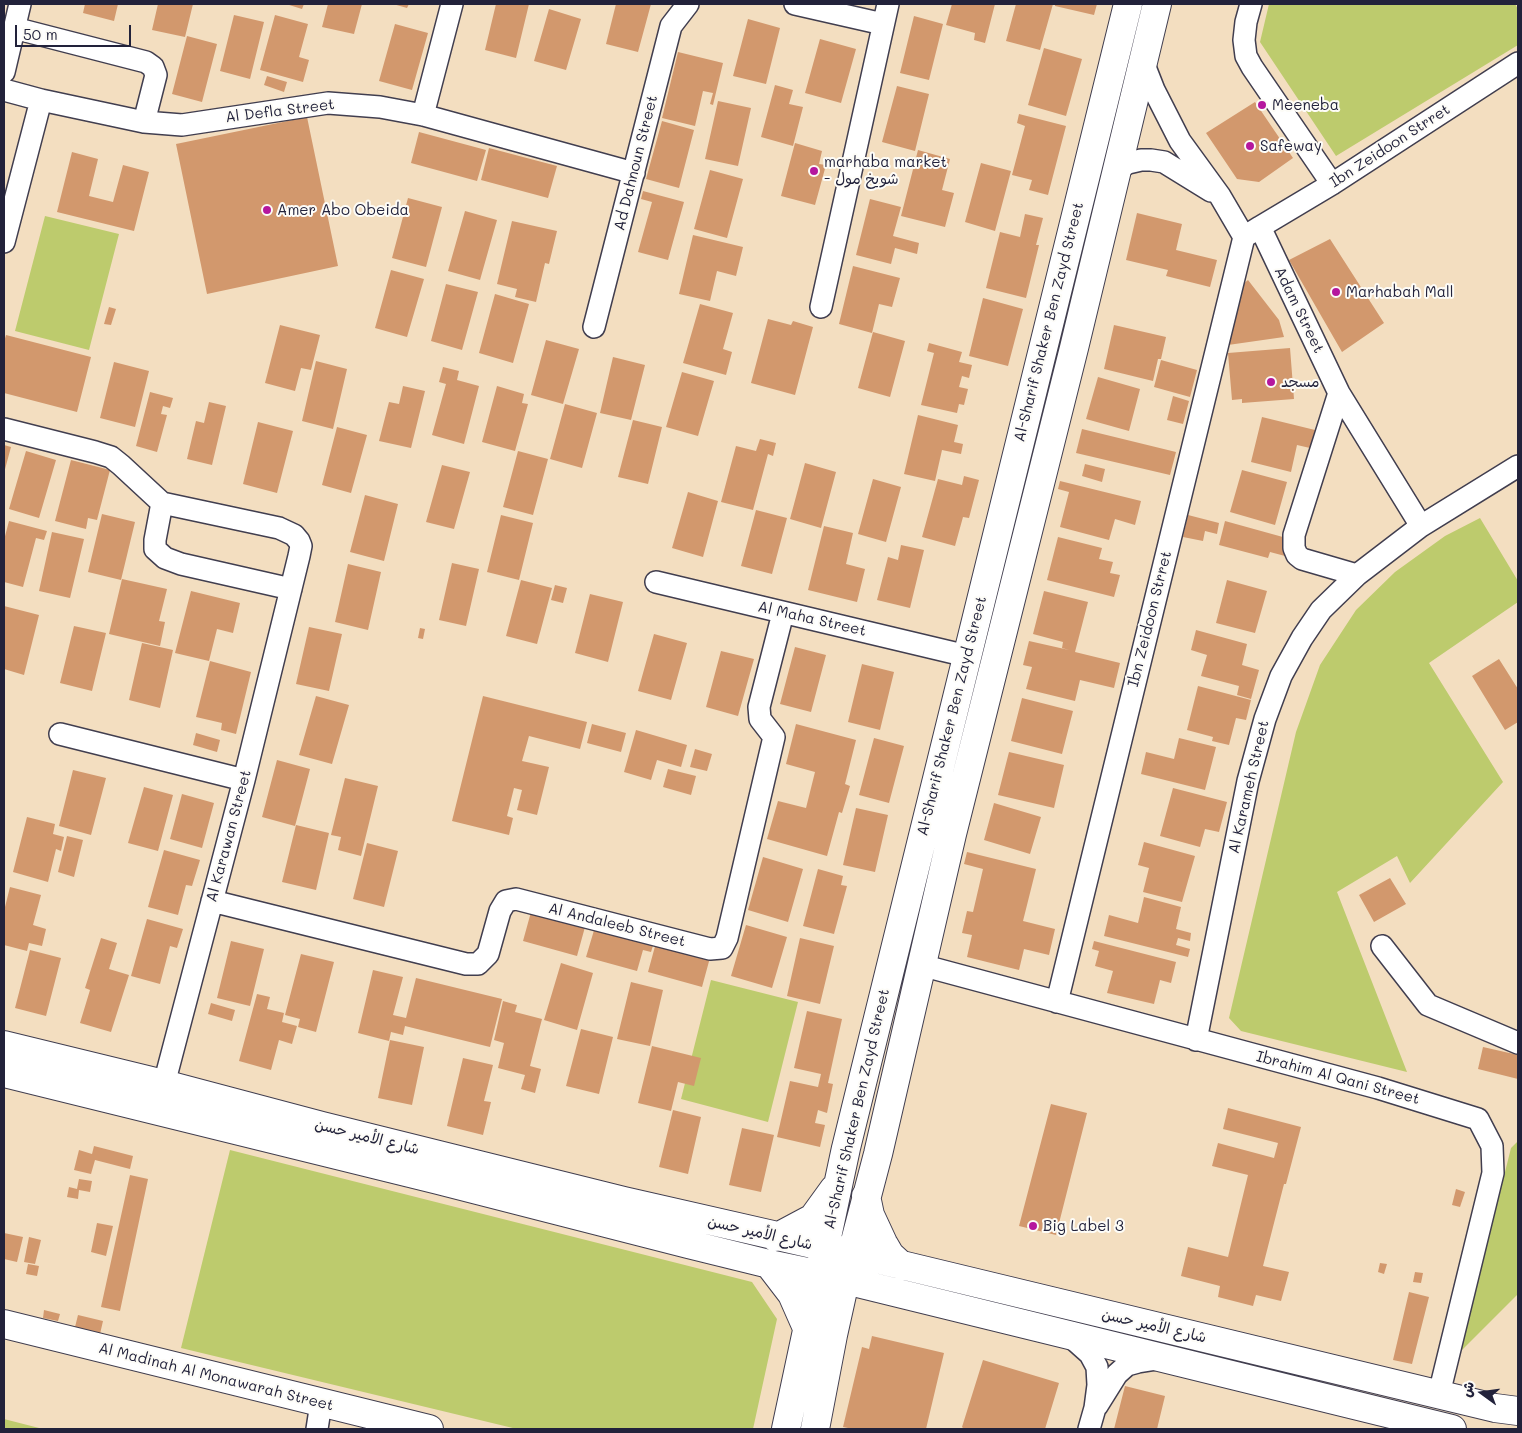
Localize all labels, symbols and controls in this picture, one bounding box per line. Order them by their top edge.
scale bar [18,15,134,47]
text: 50 m [23,24,58,44]
street label: Ad Dahnoun Street [610,93,662,233]
street label: Al Defla Street [224,95,336,127]
place label: Meeneba [1272,96,1339,114]
marker: Meeneba [1256,99,1268,111]
street label: Ibn Zeidoon Strret [1327,100,1453,192]
place label: Safeway [1260,137,1322,155]
marker: Safeway [1244,140,1256,152]
place label: marhaba market - شويخ مول [824,153,947,188]
marker: marhaba market - شويخ مول [808,165,820,177]
street label: Al-Sharif Shaker Ben Zayd Street [1010,200,1088,444]
place label: Amer Abo Obeida [277,201,409,219]
marker: Amer Abo Obeida [261,204,273,216]
street label: Adam Street [1270,264,1328,356]
place label: Marhabah Mall [1346,283,1454,301]
marker: Marhabah Mall [1330,286,1342,298]
place label: مسجد [1281,373,1320,391]
marker: مسجد [1265,376,1277,388]
street label: Ibn Zeidoon Strret [1124,549,1176,689]
street label: Al-Sharif Shaker Ben Zayd Street [913,594,991,838]
street label: Al Maha Street [756,598,868,640]
street label: Al Karameh Street [1225,718,1273,856]
street label: Al Karawan Street [203,768,255,904]
street label: Al Andaleeb Street [546,899,688,951]
street label: Al-Sharif Shaker Ben Zayd Street [821,987,893,1231]
street label: Ibrahim Al Qani Street [1254,1048,1422,1108]
street label: شارع الأمير حسن [313,1115,421,1159]
street label: شارع الأمير حسن [706,1212,814,1254]
place label: Big Label 3 [1043,1217,1124,1235]
marker: Big Label 3 [1027,1220,1039,1232]
street label: شارع الأمير حسن [1100,1305,1208,1347]
street label: Al Madinah Al Monawarah Street [97,1339,335,1415]
north arrow [1457,1368,1507,1418]
text: ش [1456,1379,1478,1399]

